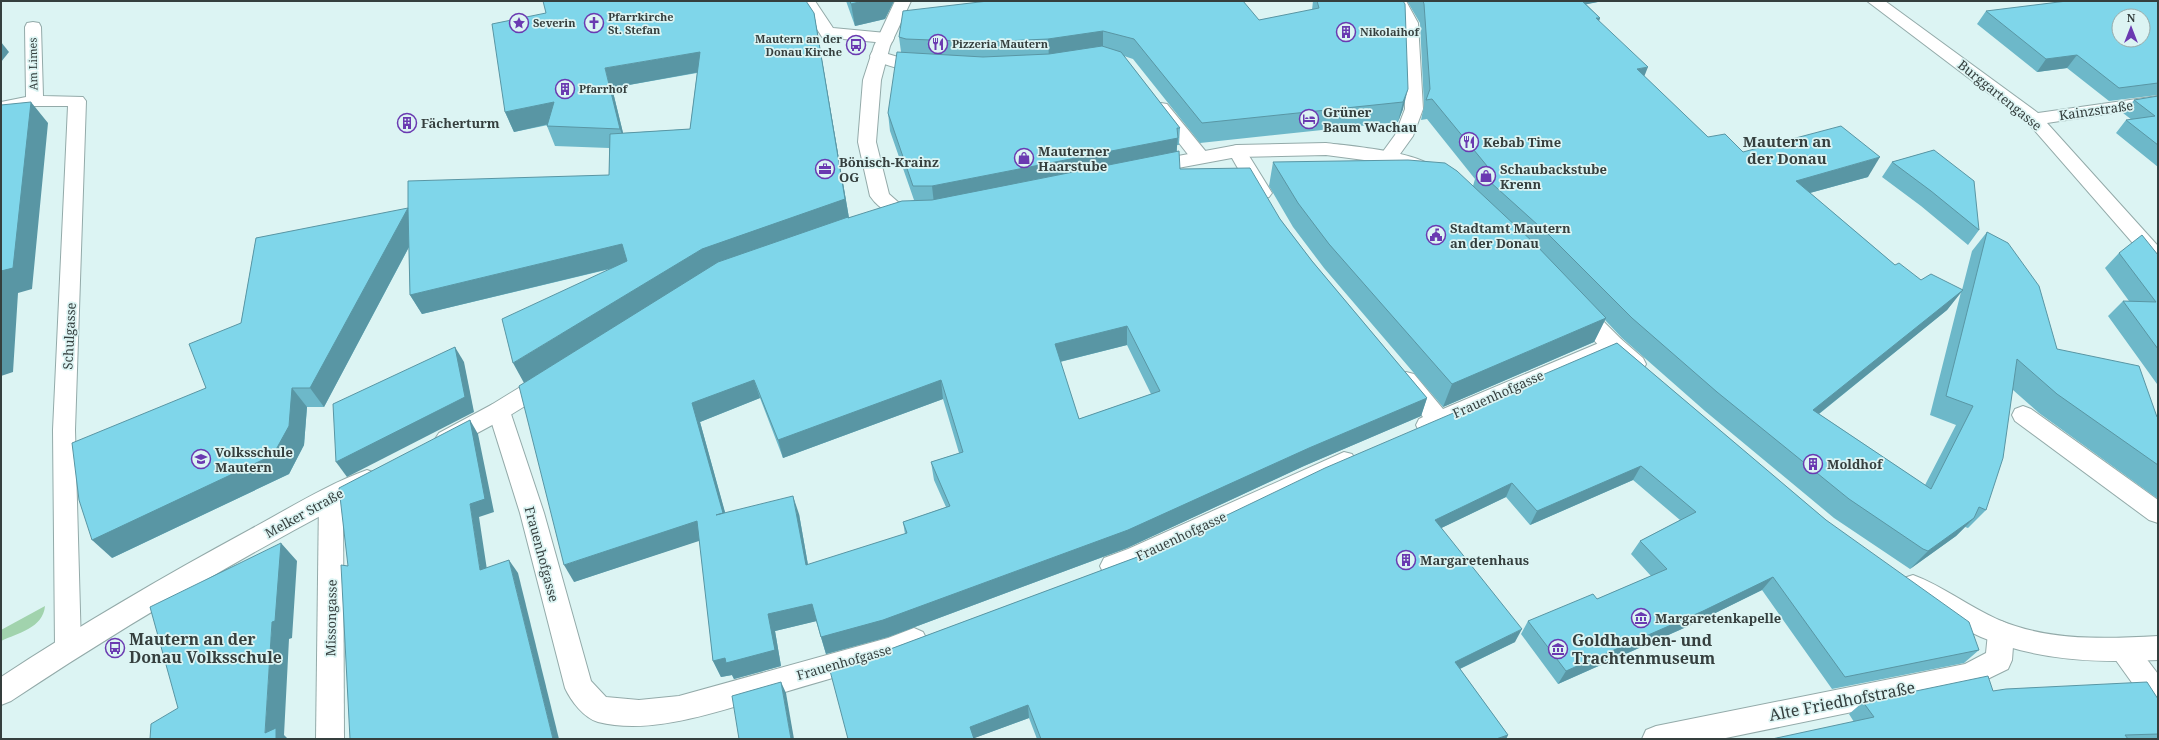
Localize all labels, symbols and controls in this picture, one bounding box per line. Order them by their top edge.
north arrow [2111,8,2151,48]
place label: Pfarrkirche St. Stefan [608,9,674,37]
text: N [2127,10,2136,25]
place icon: Severin [508,12,530,34]
church icon: Pfarrkirche St. Stefan [583,12,605,34]
place label: Severin [533,15,576,30]
building icon: Nikolaihof [1335,21,1357,43]
place label: Nikolaihof [1360,24,1421,39]
place label: Mautern an der Donau Kirche [755,31,842,59]
restaurant icon: Pizzeria Mautern [927,33,949,55]
bus stop icon: Mautern an der Donau Kirche [845,34,867,56]
place label: Pizzeria Mautern [952,36,1049,51]
street label: Am Limes [25,38,40,90]
street label: Burggartengasse [1954,56,2046,134]
building icon: Pfarrhof [554,78,576,100]
place label: Pfarrhof [579,81,629,96]
street label: Kainzstraße [2058,96,2134,124]
place label: Grüner Baum Wachau [1323,103,1418,136]
hotel icon: Grüner Baum Wachau [1298,108,1320,130]
building icon: Fächerturm [396,112,418,134]
place label: Fächerturm [421,114,500,132]
restaurant icon: Kebab Time [1458,131,1480,153]
district label: Mautern an der Donau [1743,131,1831,168]
place label: Kebab Time [1483,133,1561,151]
place label: Mauterner Haarstube [1038,142,1109,175]
shop icon: Mauterner Haarstube [1013,147,1035,169]
place label: Bönisch-Krainz OG [839,153,939,186]
office icon: Bönisch-Krainz OG [814,158,836,180]
place label: Schaubackstube Krenn [1500,160,1607,193]
shop icon: Schaubackstube Krenn [1475,165,1497,187]
place label: Stadtamt Mautern an der Donau [1450,219,1571,252]
public building icon: Stadtamt Mautern an der Donau [1425,224,1447,246]
street label: Schulgasse [58,302,80,370]
street label: Frauenhofgasse [1450,366,1546,422]
place label: Volksschule Mautern [215,443,293,476]
school or university icon: Volksschule Mautern [190,448,212,470]
building icon: Moldhof [1802,453,1824,475]
place label: Moldhof [1827,455,1884,473]
street label: Melker Straße [262,484,347,542]
street label: Frauenhofgasse [521,504,563,604]
street label: Frauenhofgasse [1133,507,1229,565]
building icon: Margaretenhaus [1395,549,1417,571]
place label: Margaretenhaus [1420,551,1529,569]
street label: Missongasse [321,579,341,657]
museum icon: Margaretenkapelle [1630,607,1652,629]
place label: Margaretenkapelle [1655,609,1781,627]
place label: Mautern an der Donau Volksschule [129,628,282,668]
place label: Goldhauben- und Trachtenmuseum [1572,629,1715,669]
bus stop icon: Mautern an der Donau Volksschule [104,637,126,659]
museum icon: Goldhauben- und Trachtenmuseum [1547,638,1569,660]
street label: Frauenhofgasse [794,640,894,684]
street label: Alte Friedhofstraße [1767,676,1917,726]

